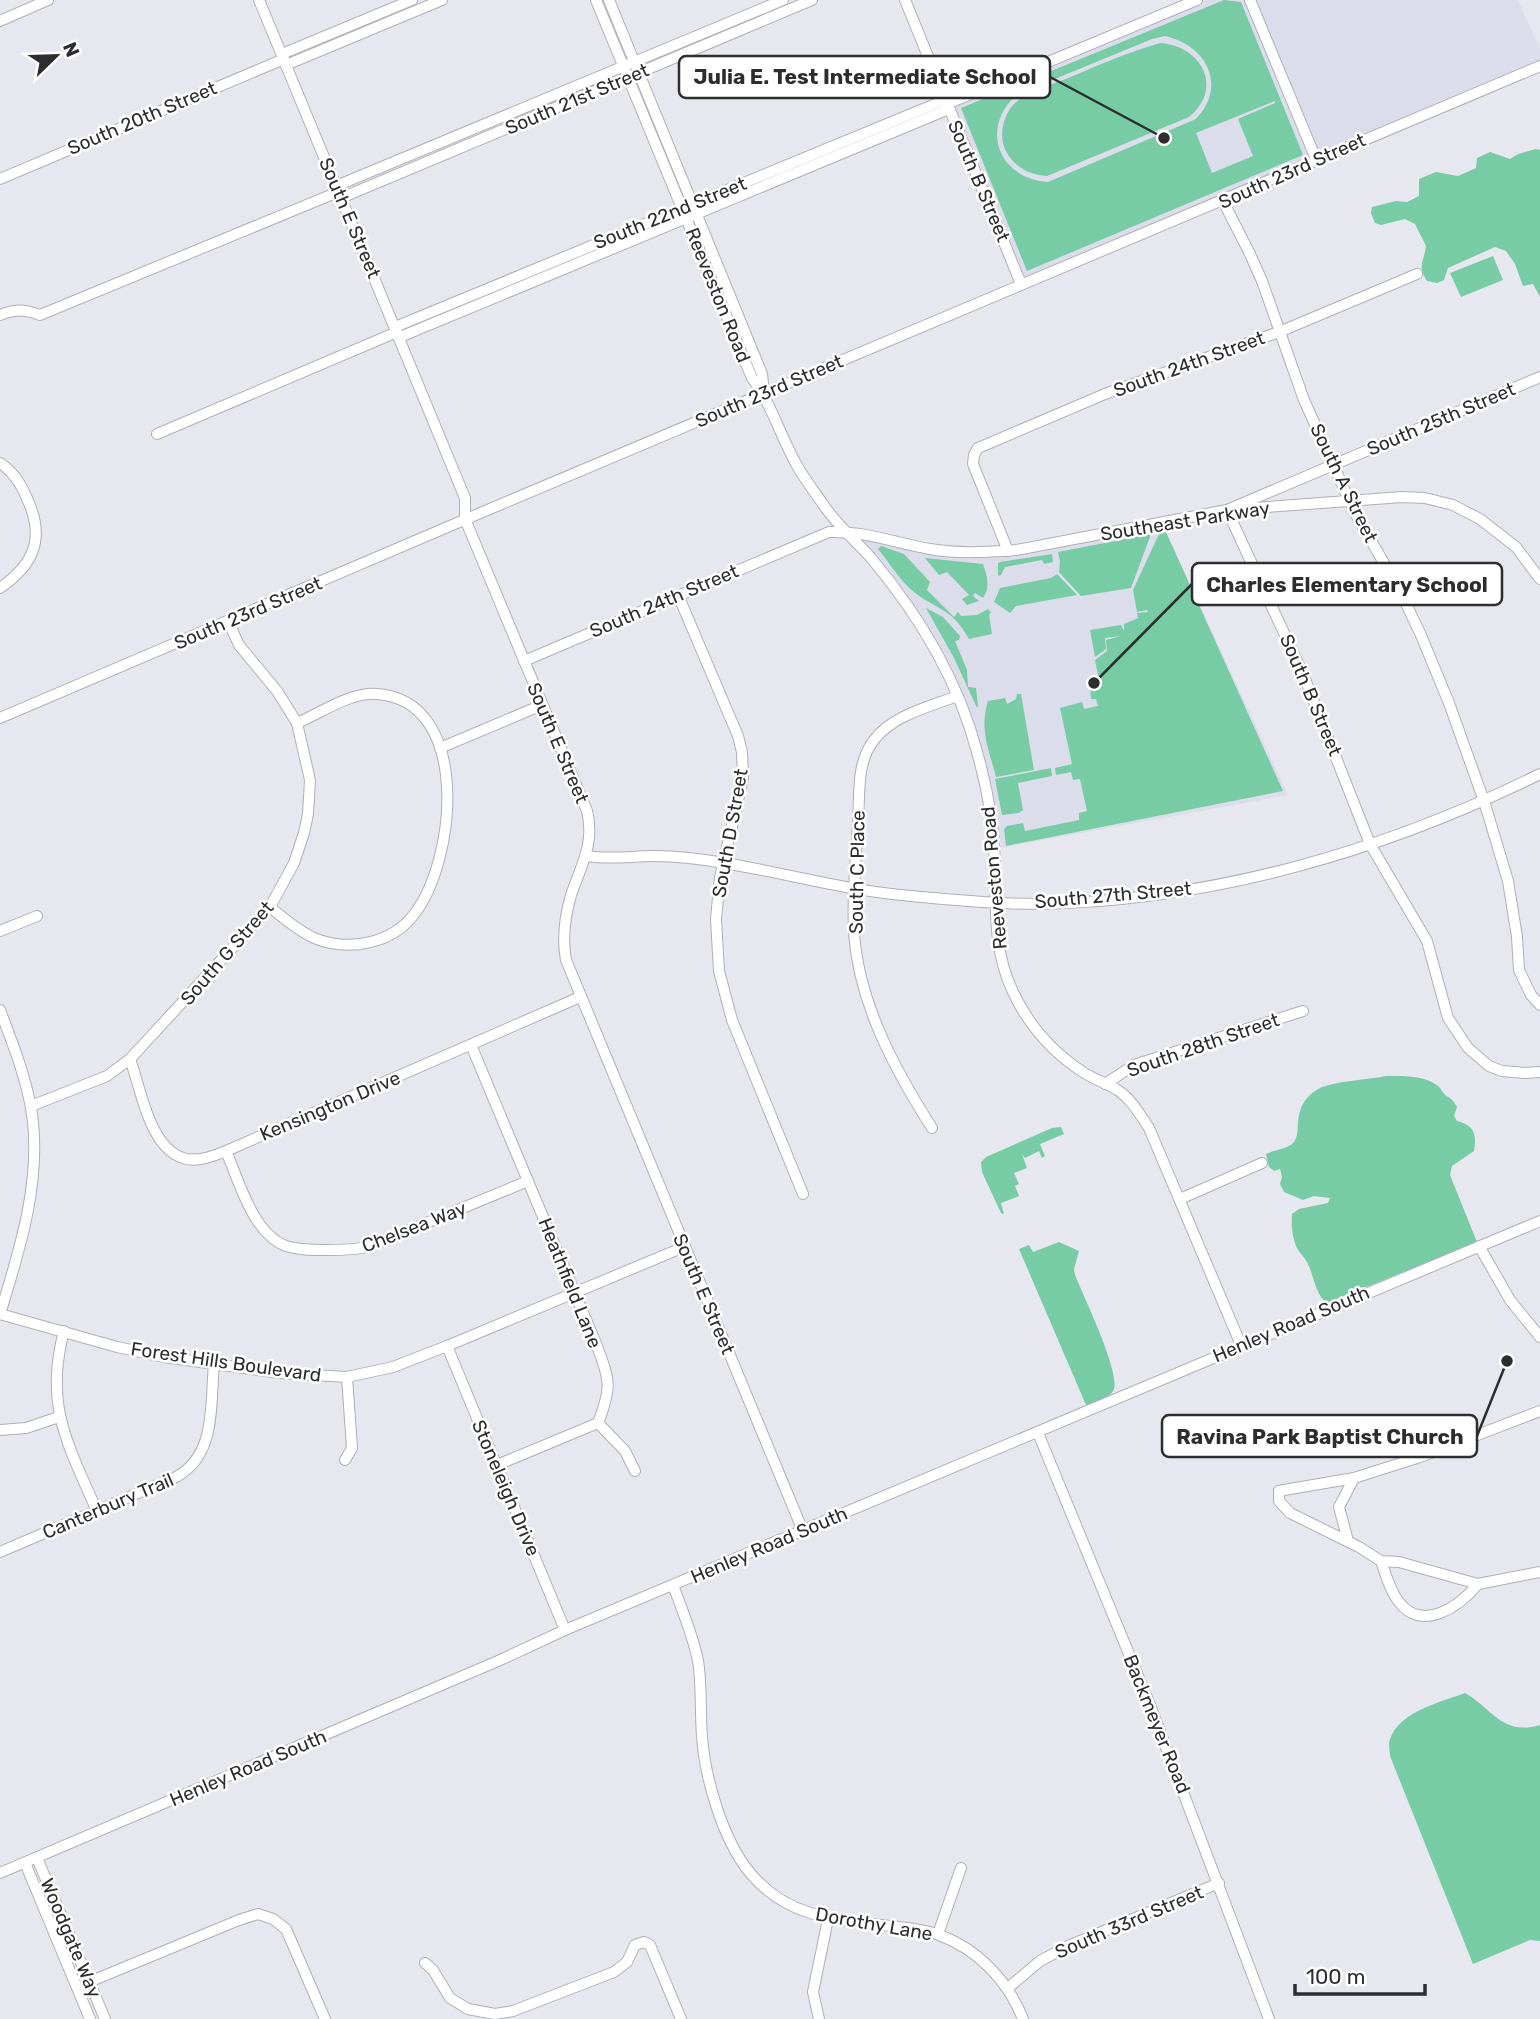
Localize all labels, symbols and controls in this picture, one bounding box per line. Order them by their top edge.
north arrow [21,21,91,91]
text: N [58,39,84,60]
callout: Julia E. Test Intermediate School [679,56,1050,98]
street label: South 21st Street [502,58,653,140]
text: Julia E. Test Intermediate School [693,64,1037,89]
street label: South 20th Street [64,76,220,160]
street label: South B Street [943,117,1015,246]
street label: South 23rd Street [1215,128,1369,214]
street label: South E Street [314,154,386,282]
street label: South 22nd Street [590,172,750,254]
street label: Reeveston Road [680,224,756,366]
street label: South 24th Street [1110,326,1268,402]
street label: South 23rd Street [692,349,847,433]
street label: South 25th Street [1363,377,1519,461]
street label: South A Street [1305,420,1383,547]
street label: Southeast Parkway [1099,496,1271,546]
street label: South 24th Street [586,559,742,643]
callout: Charles Elementary School [1192,563,1502,605]
street label: South 23rd Street [171,571,326,655]
text: Charles Elementary School [1206,572,1488,597]
street label: South B Street [1275,631,1347,760]
street label: South E Street [522,679,594,807]
street label: South D Street [707,766,753,899]
street label: Reeveston Road [976,806,1012,950]
street label: South C Place [844,810,870,934]
street label: South 27th Street [1034,877,1193,913]
street label: South G Street [176,896,279,1010]
street label: South 28th Street [1124,1008,1283,1082]
street label: Kensington Drive [256,1066,404,1146]
street label: Chelsea Way [358,1197,470,1257]
street label: Heathfield Lane [533,1215,607,1351]
street label: South E Street [668,1230,740,1358]
street label: Henley Road South [1209,1281,1373,1367]
street label: Forest Hills Boulevard [129,1337,323,1387]
callout: Ravina Park Baptist Church [1162,1415,1477,1457]
street label: Stoneleigh Drive [467,1417,545,1559]
text: Ravina Park Baptist Church [1176,1424,1464,1449]
street label: Canterbury Trail [39,1468,177,1544]
street label: Henley Road South [687,1502,851,1588]
street label: Backmeyer Road [1119,1651,1195,1797]
street label: Henley Road South [166,1725,330,1811]
street label: Woodgate Way [35,1875,107,2001]
street label: South 33rd Street [1052,1880,1207,1964]
street label: Dorothy Lane [814,1902,934,1946]
scale bar [1295,1952,1424,1996]
text: 100 m [1306,1964,1365,1989]

